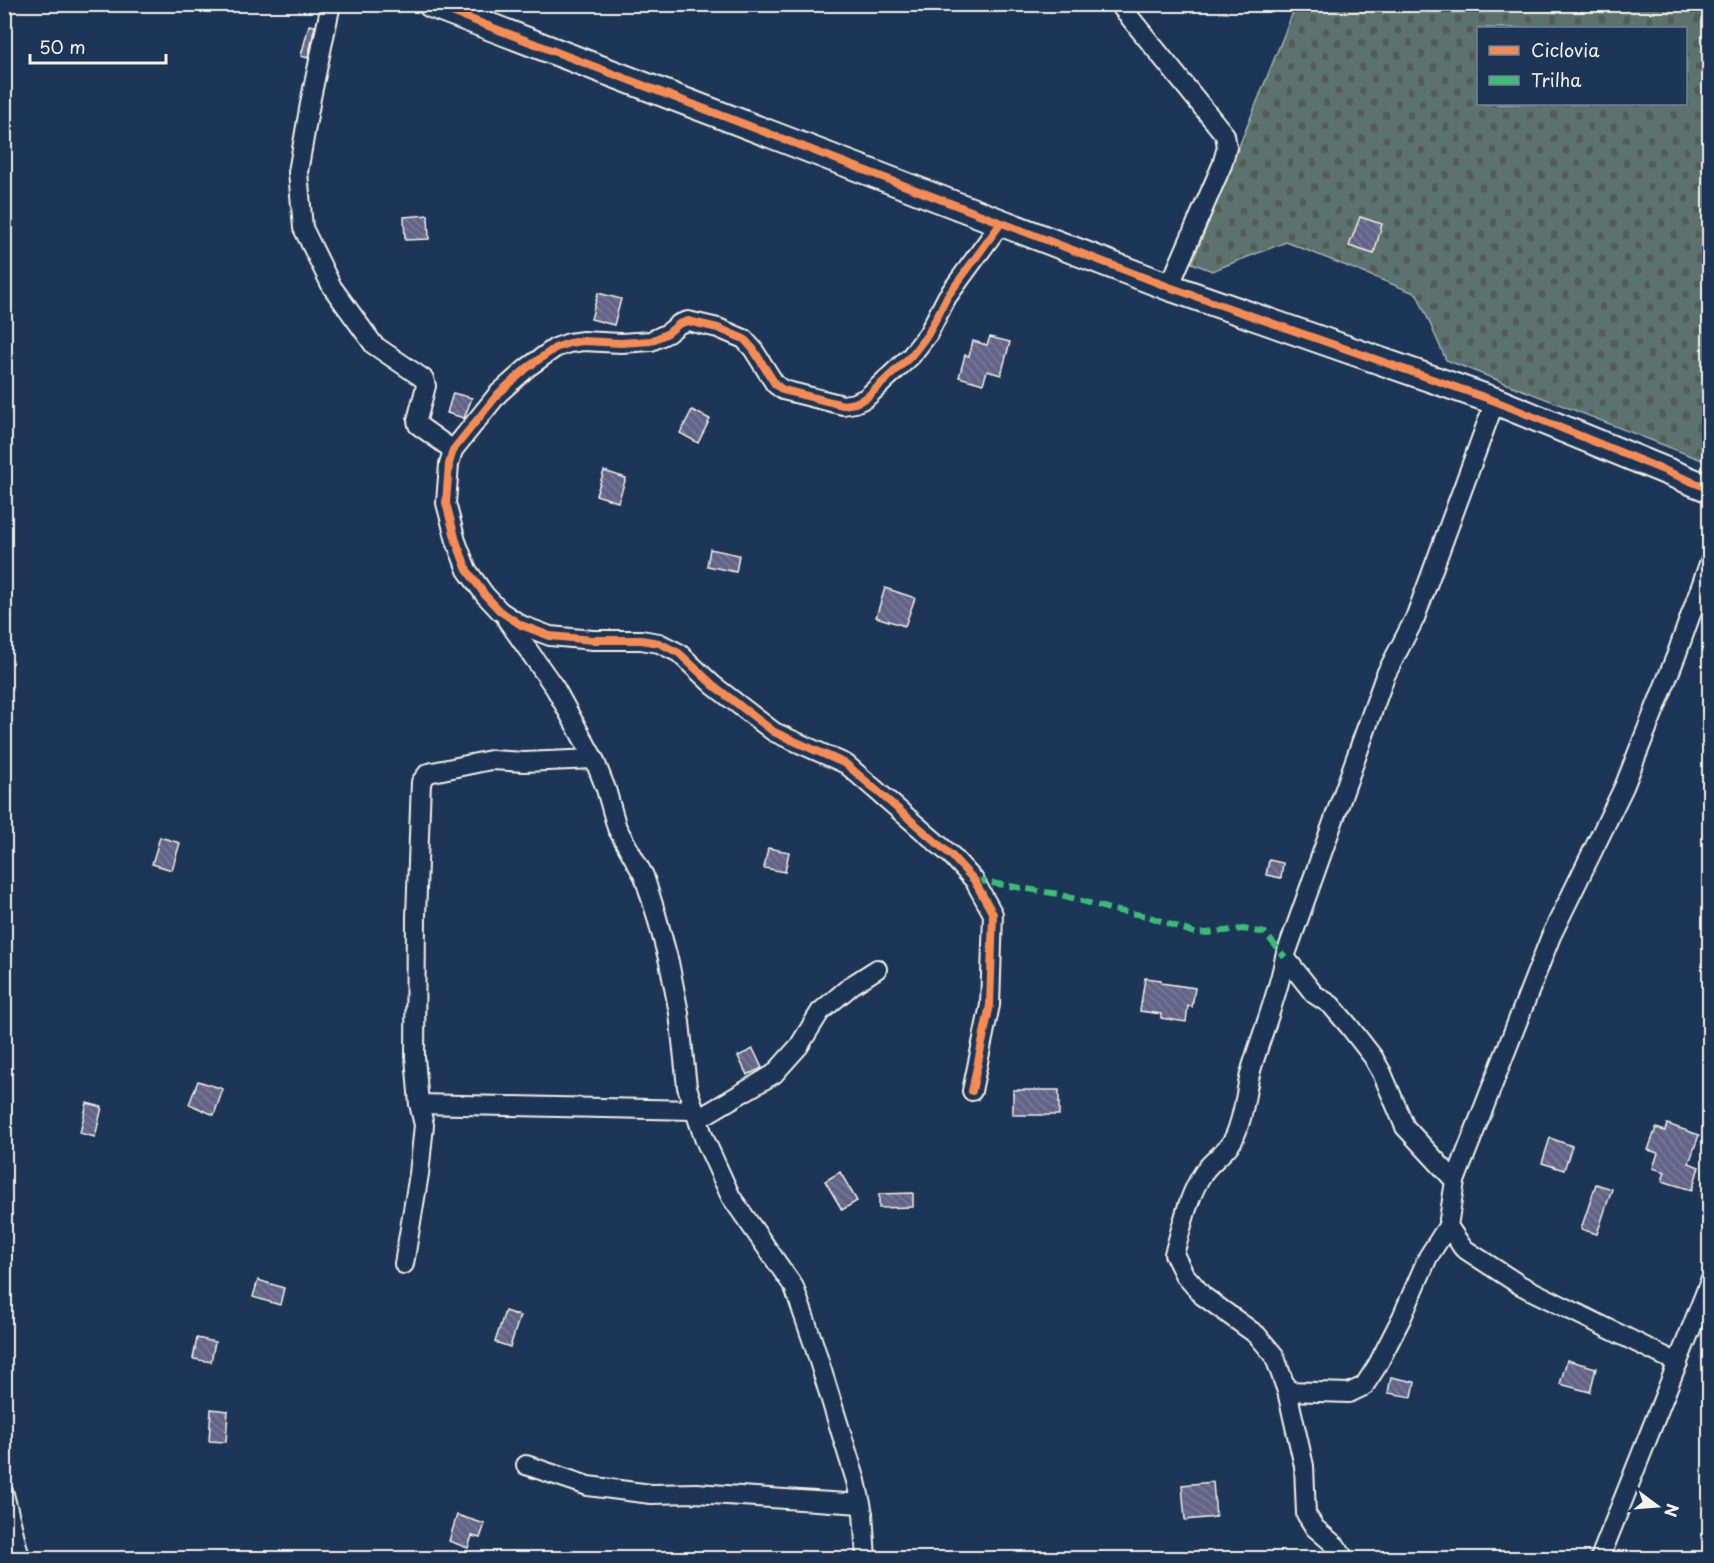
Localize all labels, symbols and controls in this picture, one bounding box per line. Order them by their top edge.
scale bar [30,27,166,65]
legend [1477,27,1687,105]
text: 50 m [39,33,86,60]
text: Ciclovia [1531,36,1600,63]
text: Trilha [1531,66,1582,93]
north arrow [1627,1476,1687,1536]
text: N [1659,1501,1686,1520]

